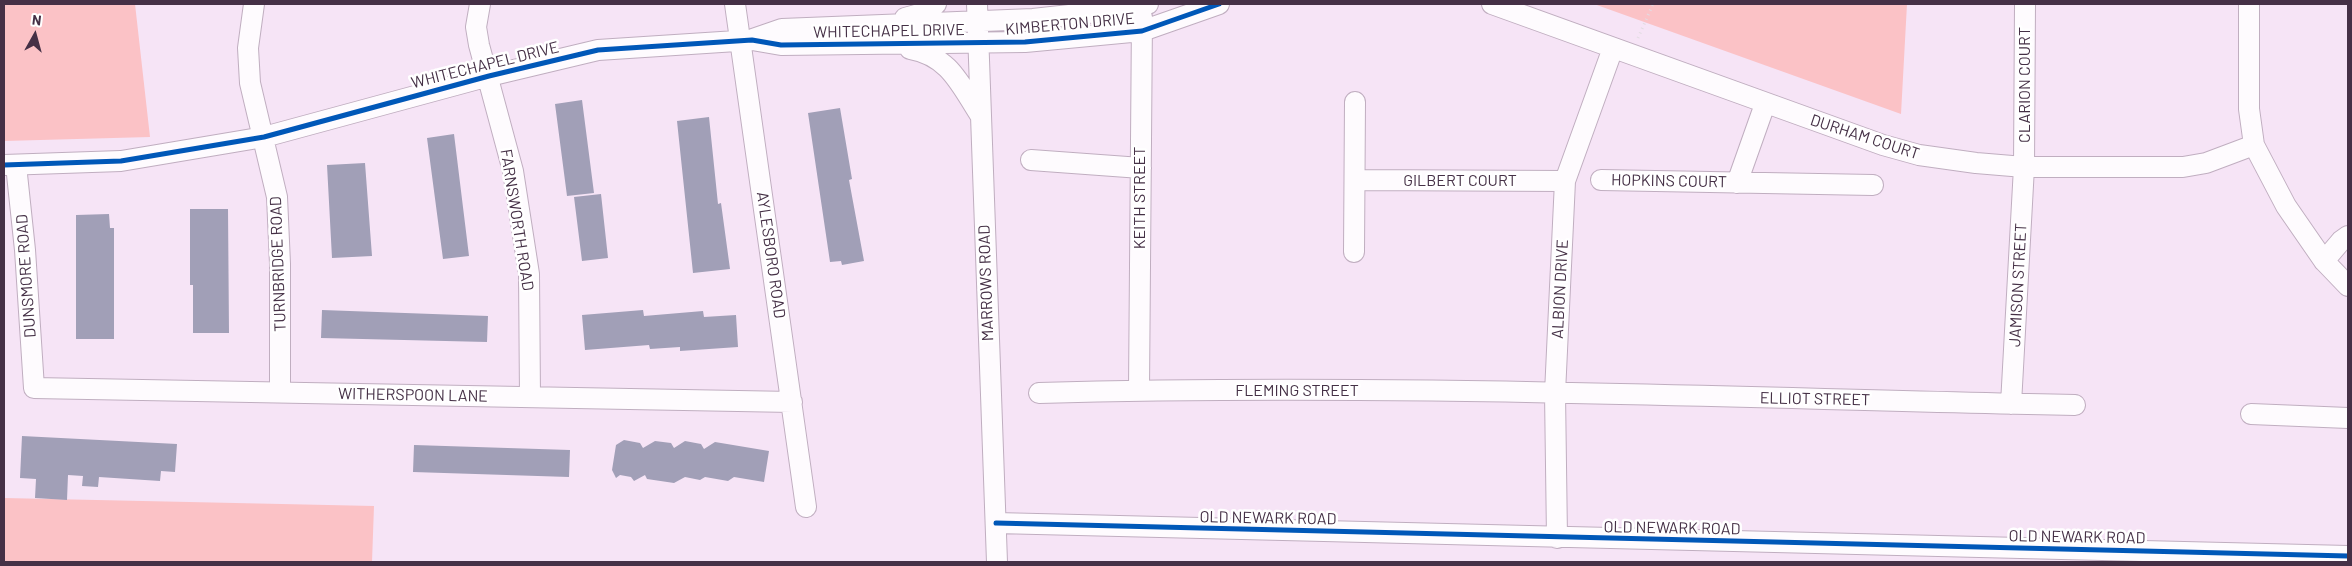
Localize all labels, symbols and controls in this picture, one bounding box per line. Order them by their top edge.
street label: KIMBERTON DRIVE [1004,9,1136,39]
north arrow [10,10,60,60]
text: N [31,11,43,29]
street label: WHITECHAPEL DRIVE [813,20,965,42]
street label: CLARION COURT [2015,27,2035,143]
street label: WHITECHAPEL DRIVE [409,37,561,93]
street label: DURHAM COURT [1808,110,1922,164]
street label: KEITH STREET [1130,147,1150,249]
street label: FARNSWORTH ROAD [496,148,538,292]
street label: HOPKINS COURT [1611,170,1727,192]
street label: GILBERT COURT [1403,171,1517,191]
street label: AYLESBORO ROAD [753,190,789,320]
street label: TURNBRIDGE ROAD [266,196,290,332]
street label: DUNSMORE ROAD [12,214,40,338]
street label: JAMISON STREET [2005,223,2031,347]
street label: MARROWS ROAD [974,225,998,341]
street label: ALBION DRIVE [1548,239,1572,339]
street label: FLEMING STREET [1235,381,1359,401]
street label: WITHERSPOON LANE [338,384,488,406]
street label: ELLIOT STREET [1760,388,1870,410]
street label: OLD NEWARK ROAD [1199,507,1337,529]
street label: OLD NEWARK ROAD [1603,517,1741,539]
street label: OLD NEWARK ROAD [2008,526,2146,548]

